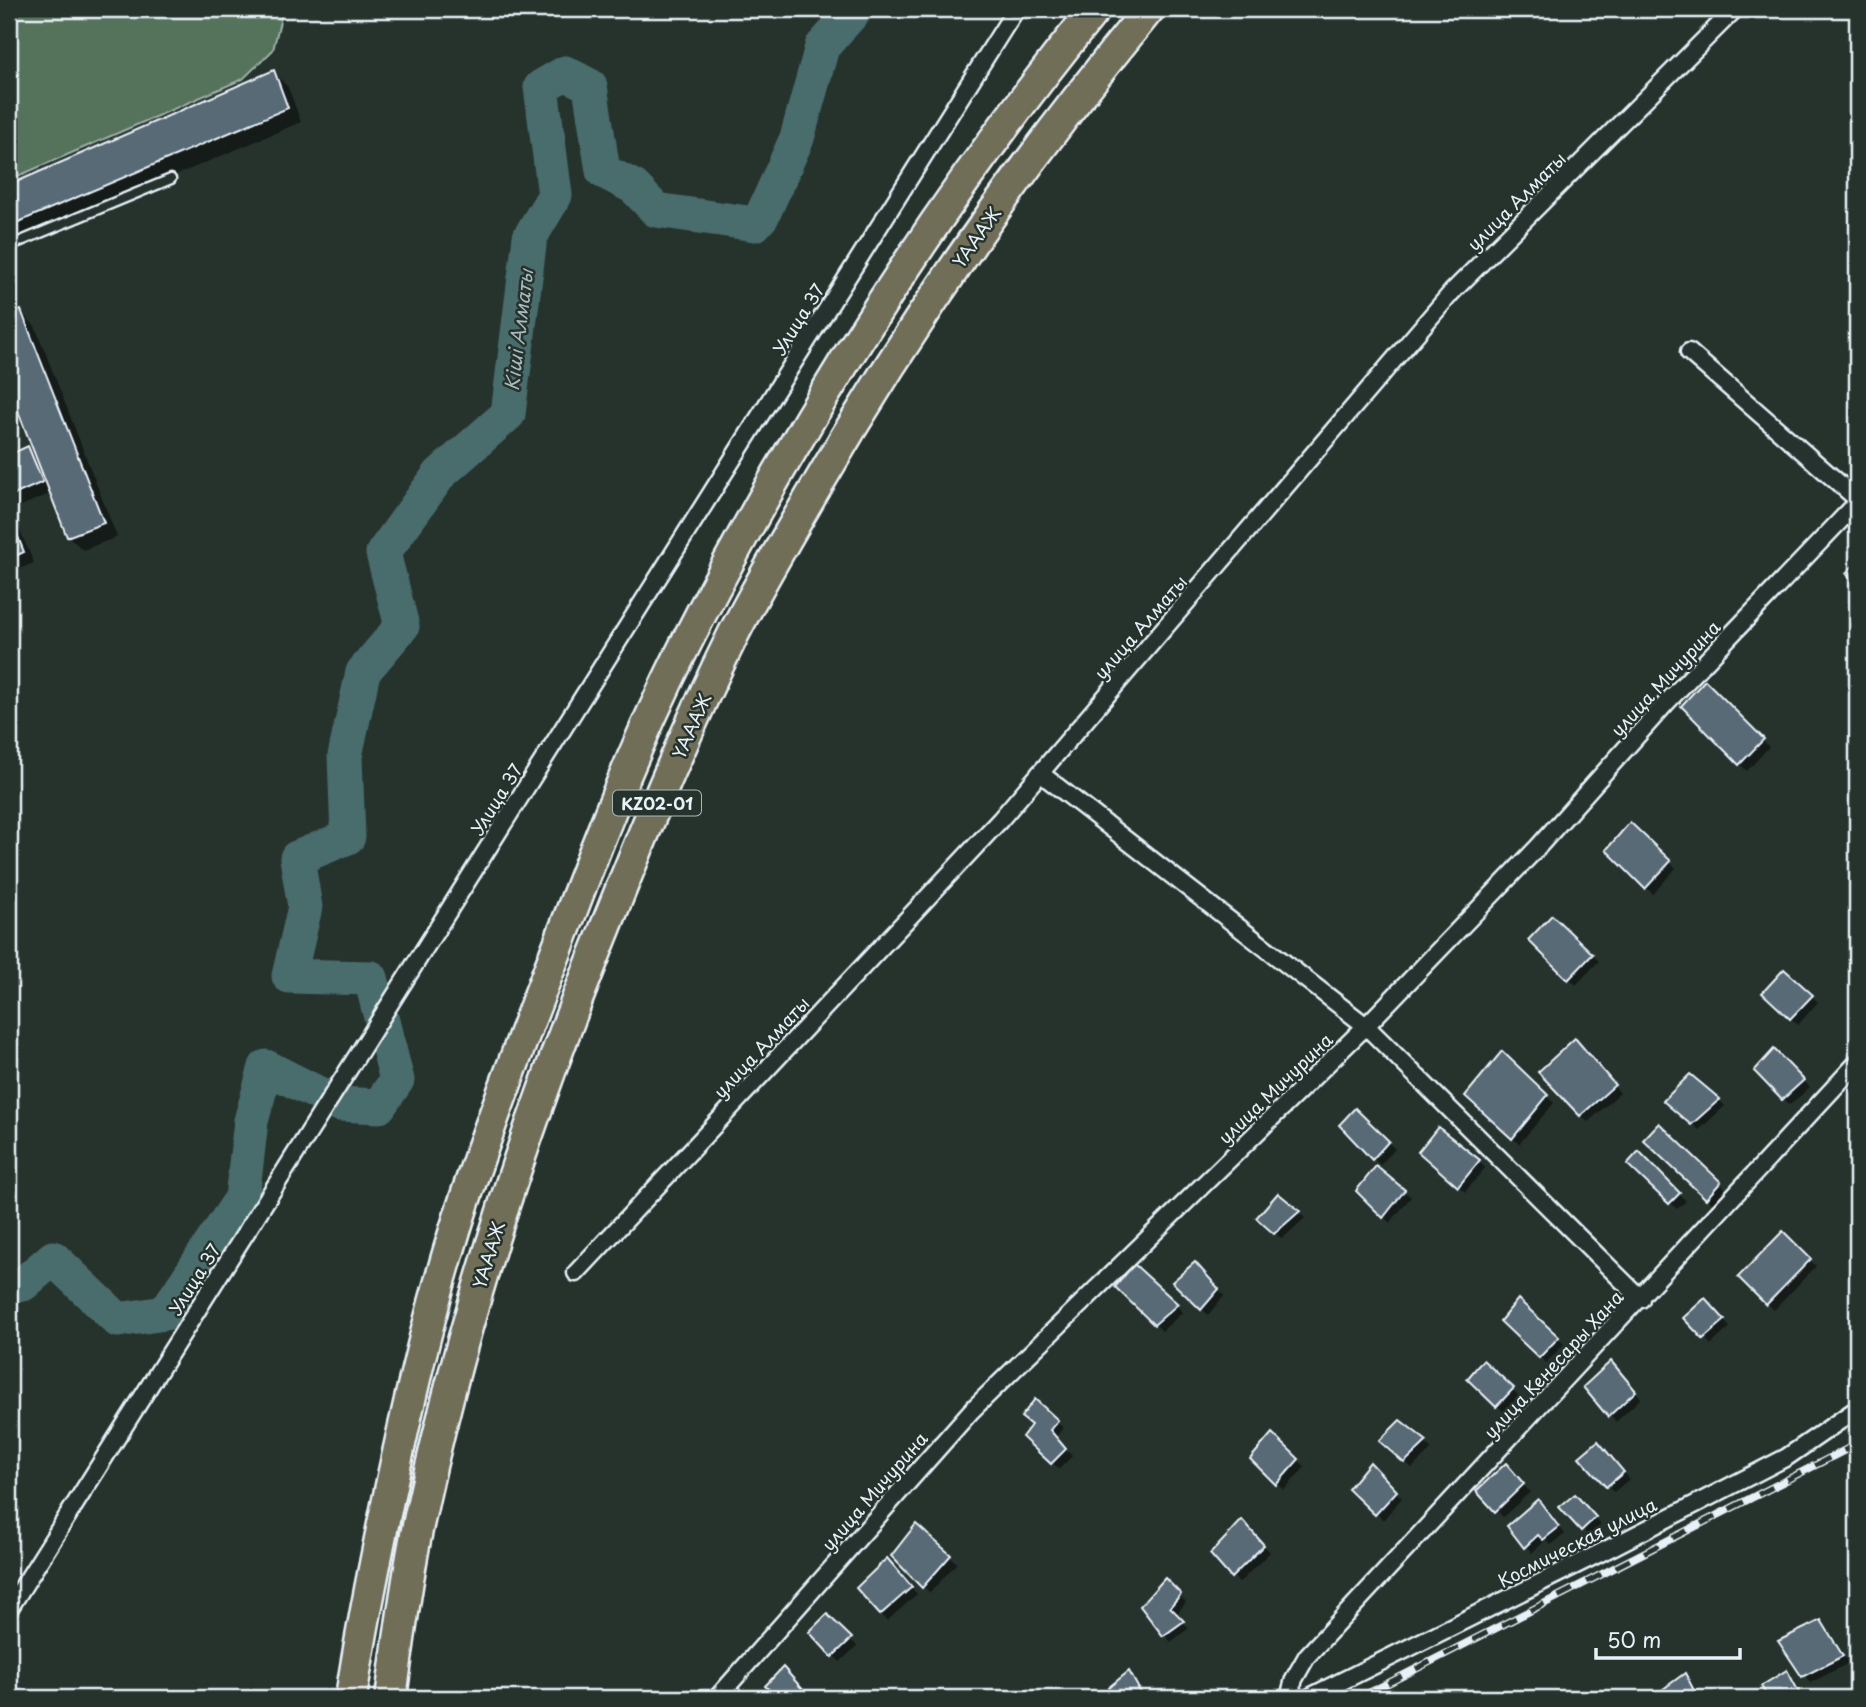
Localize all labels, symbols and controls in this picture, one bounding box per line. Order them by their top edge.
street label: улица Алматы [1460,145,1572,257]
street label: ҮАААЖ [945,201,1007,273]
water label: Кіші Алматы [497,266,540,392]
street label: Улица 37 [765,278,831,360]
street label: улица Алматы [1087,569,1193,685]
street label: улица Мичурина [1604,613,1726,742]
street label: ҮАААЖ [665,689,717,763]
street label: Улица 37 [463,758,529,840]
road number: KZ02-01 [613,790,701,816]
street label: улица Алматы [707,990,815,1104]
street label: улица Мичурина [1212,1026,1339,1150]
street label: ҮАААЖ [465,1218,511,1292]
street label: Улица 37 [161,1238,227,1320]
street label: улица Кенесары Хана [1477,1283,1630,1444]
street label: улица Мичурина [815,1425,934,1556]
street label: Космическая улица [1493,1490,1662,1594]
scale bar [1596,1616,1740,1660]
text: 50 m [1607,1623,1661,1655]

